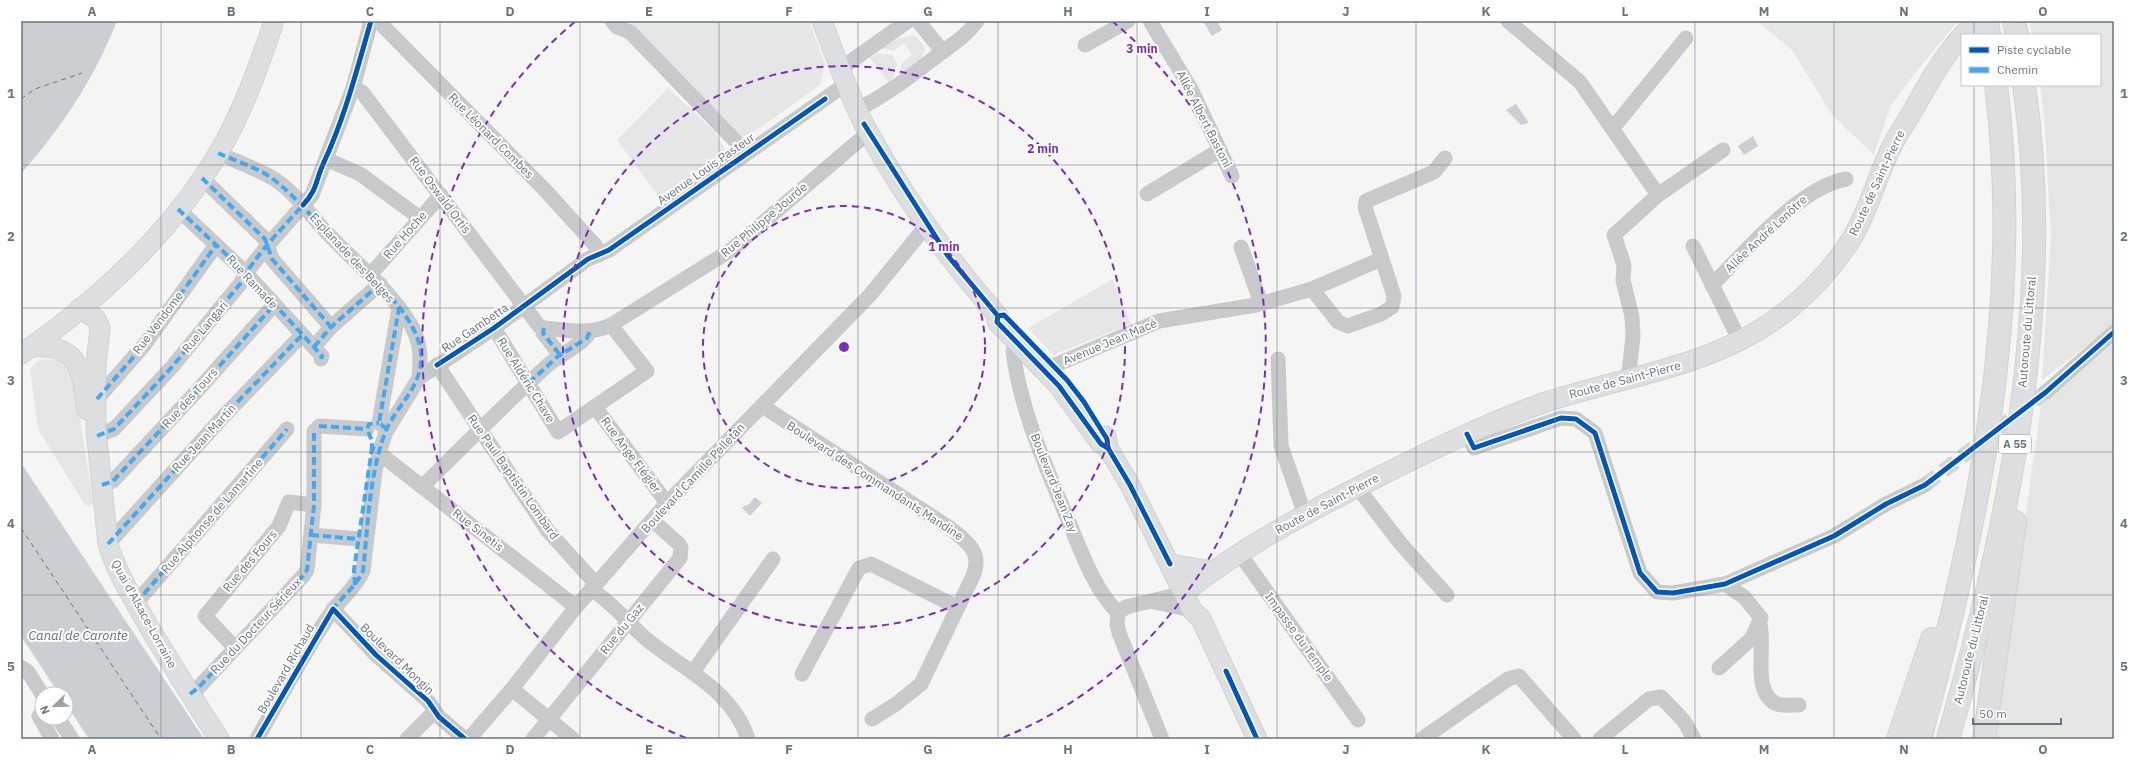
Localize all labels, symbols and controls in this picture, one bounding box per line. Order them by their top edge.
text: A [88,3,97,20]
text: B [227,3,236,20]
text: C [366,3,375,20]
text: D [505,3,515,20]
text: E [645,3,653,20]
text: F [785,3,793,20]
text: G [923,3,933,20]
text: H [1063,3,1073,20]
text: I [1204,3,1210,20]
text: J [1342,3,1350,20]
text: K [1481,3,1491,20]
text: L [1622,3,1629,20]
text: M [1759,3,1769,20]
text: N [1899,3,1909,20]
text: O [2038,3,2048,20]
legend [1961,34,2101,86]
text: 3 min [1126,41,1158,56]
text: Piste cyclable [1997,42,2072,57]
text: Chemin [1997,62,2038,77]
street label: Allée Albert Bastoni [1174,68,1235,170]
text: 1 [7,85,15,102]
text: 1 [2120,85,2128,102]
street label: Rue Léonard Combes [446,90,537,182]
street label: Route de Saint-Pierre [1845,127,1908,238]
street label: Avenue Louis Pasteur [654,129,758,208]
text: 2 min [1027,141,1059,156]
street label: Rue Oswald Ortis [407,153,474,236]
street label: Rue Philippe Jourde [717,179,810,260]
street label: Allée André Lenôtre [1722,192,1810,275]
street label: Rue Hoche [380,207,430,262]
street label: Esplanade des Belges [307,210,398,306]
text: 2 [7,228,15,245]
text: 2 [2120,228,2128,245]
text: 1 min [928,239,960,254]
street label: Rue Ramade [224,252,281,312]
street label: Autoroute du Littoral [2014,276,2039,388]
street label: Rue Vendome [129,288,186,357]
street label: Rue Langari [179,298,231,356]
street label: Rue Gambetta [438,299,511,355]
street label: Avenue Jean Macé [1061,315,1159,368]
street label: Rue Aldéric Chave [494,334,559,425]
centre of rings [837,340,851,354]
street label: Route de Saint-Pierre [1567,357,1683,402]
street label: Rue des Tours [159,364,221,431]
text: 3 [7,372,15,389]
text: 3 [2120,372,2128,389]
street label: Rue Jean Martin [168,401,239,475]
street label: Rue Paul Baptistin Lombard [465,411,562,542]
street label: Rue Ange Flégier [598,414,665,496]
street label: Boulevard des Commandants Mandine [784,418,967,544]
street label: Boulevard Camille Pelletan [638,420,747,536]
street label: Boulevard Jean Zay [1028,431,1081,535]
road number: A 55 [1999,435,2031,453]
street label: Rue Alphonse de Lamartine [157,455,266,577]
street label: Route de Saint-Pierre [1272,470,1381,537]
street label: Rue Sinetis [450,505,507,554]
text: 4 [7,515,15,532]
text: 4 [2120,515,2128,532]
street label: Rue des Fours [219,527,280,595]
street label: Quai d'Alsace-Lorraine [108,557,181,671]
street label: Rue du Docteur Sérieux [207,574,304,677]
street label: Impasse du Temple [1262,589,1337,684]
street label: Autoroute du Littoral [1950,594,1991,706]
street label: Rue du Gaz [597,600,647,657]
street label: Boulevard Mongin [357,620,437,698]
street label: Boulevard Richaud [254,621,317,716]
water label: Canal de Caronte [28,627,128,644]
text: 5 [7,658,15,675]
text: 5 [2120,658,2128,675]
north arrow [34,686,74,726]
scale bar [1973,700,2061,726]
text: N [37,703,53,716]
text: 50 m [1979,706,2007,721]
text: A [88,741,97,758]
text: B [227,741,236,758]
text: C [366,741,375,758]
text: D [505,741,515,758]
text: E [645,741,653,758]
text: F [785,741,793,758]
text: G [923,741,933,758]
text: H [1063,741,1073,758]
text: I [1204,741,1210,758]
text: J [1342,741,1350,758]
text: K [1481,741,1491,758]
text: L [1622,741,1629,758]
text: M [1759,741,1769,758]
text: N [1899,741,1909,758]
text: O [2038,741,2048,758]

